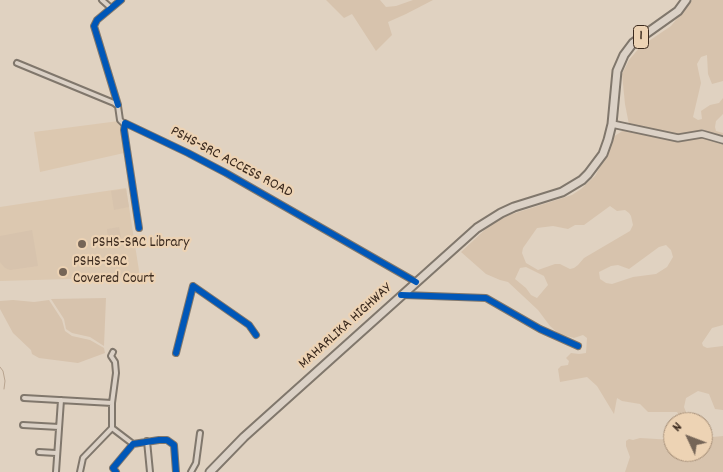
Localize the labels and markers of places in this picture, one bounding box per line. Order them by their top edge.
place label: PSHS-SRC Library [92,235,189,253]
marker: PSHS-SRC Library [76,238,88,250]
place label: PSHS-SRC Covered Court [73,254,154,289]
marker: PSHS-SRC Covered Court [57,266,69,278]

